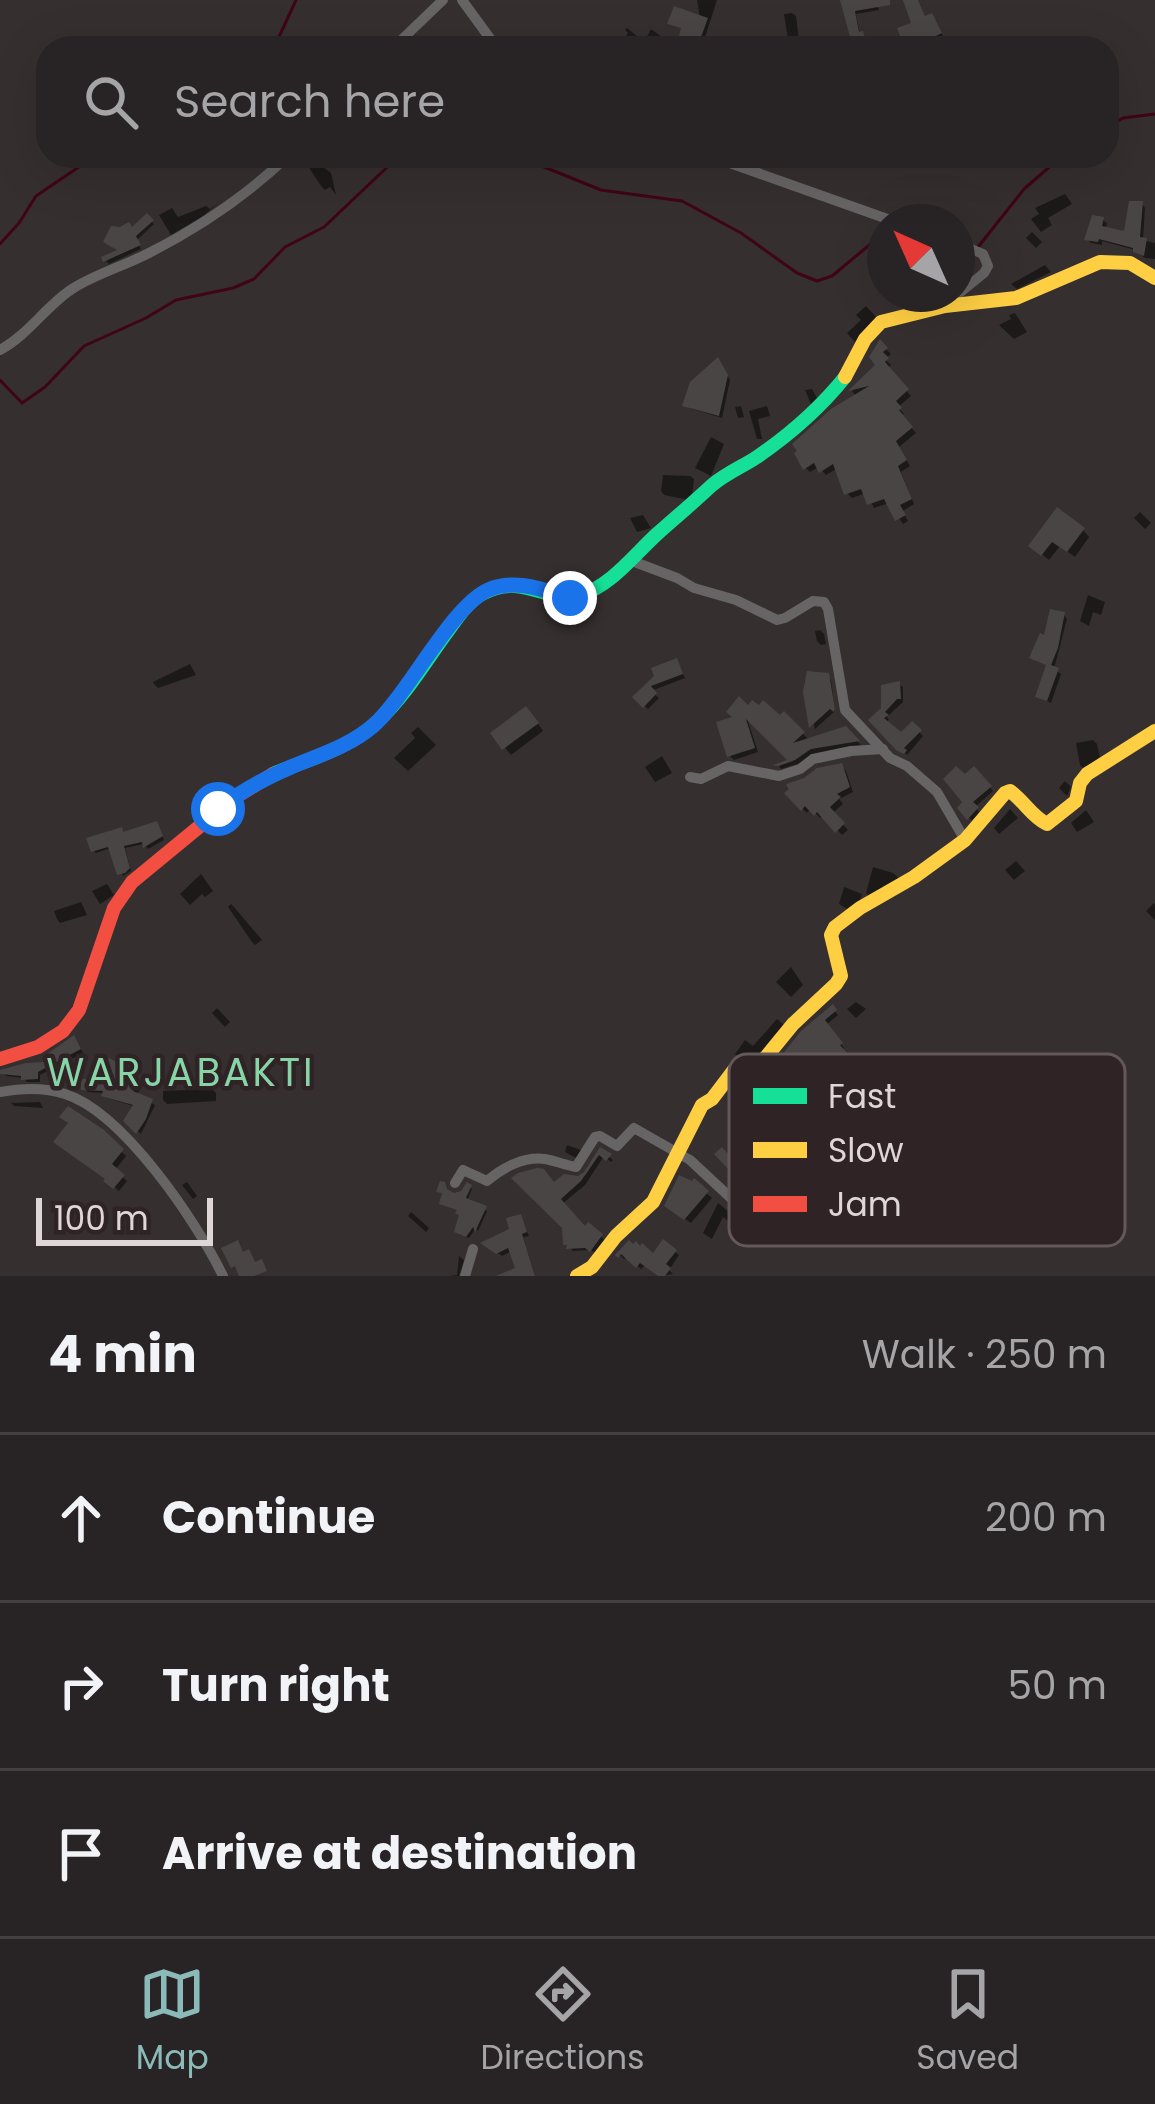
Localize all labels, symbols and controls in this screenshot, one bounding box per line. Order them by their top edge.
search box [36,36,1119,168]
icon: search [78,69,144,135]
text: Search here [174,70,445,133]
north arrow [867,204,975,312]
route end [543,571,597,625]
route start [191,782,245,836]
district label: WARJABAKTI [46,1045,316,1100]
legend [729,1054,1125,1246]
text: Fast [828,1073,896,1120]
text: Slow [828,1127,904,1174]
text: Jam [828,1181,902,1228]
scale bar [36,1192,213,1245]
text: 100 m [54,1195,149,1242]
text: 4 min [48,1318,197,1390]
text: Walk · 250 m [862,1327,1107,1382]
icon: ahead [48,1485,114,1551]
text: Continue [162,1486,375,1549]
text: 200 m [985,1490,1107,1545]
icon: right [48,1653,114,1719]
text: Turn right [162,1654,390,1717]
text: 50 m [1007,1658,1107,1713]
icon: arrive [48,1821,114,1887]
text: Arrive at destination [162,1822,637,1885]
tab: Map [136,1961,209,2083]
tab: Directions [481,1961,644,2083]
tab: Saved [916,1961,1019,2083]

